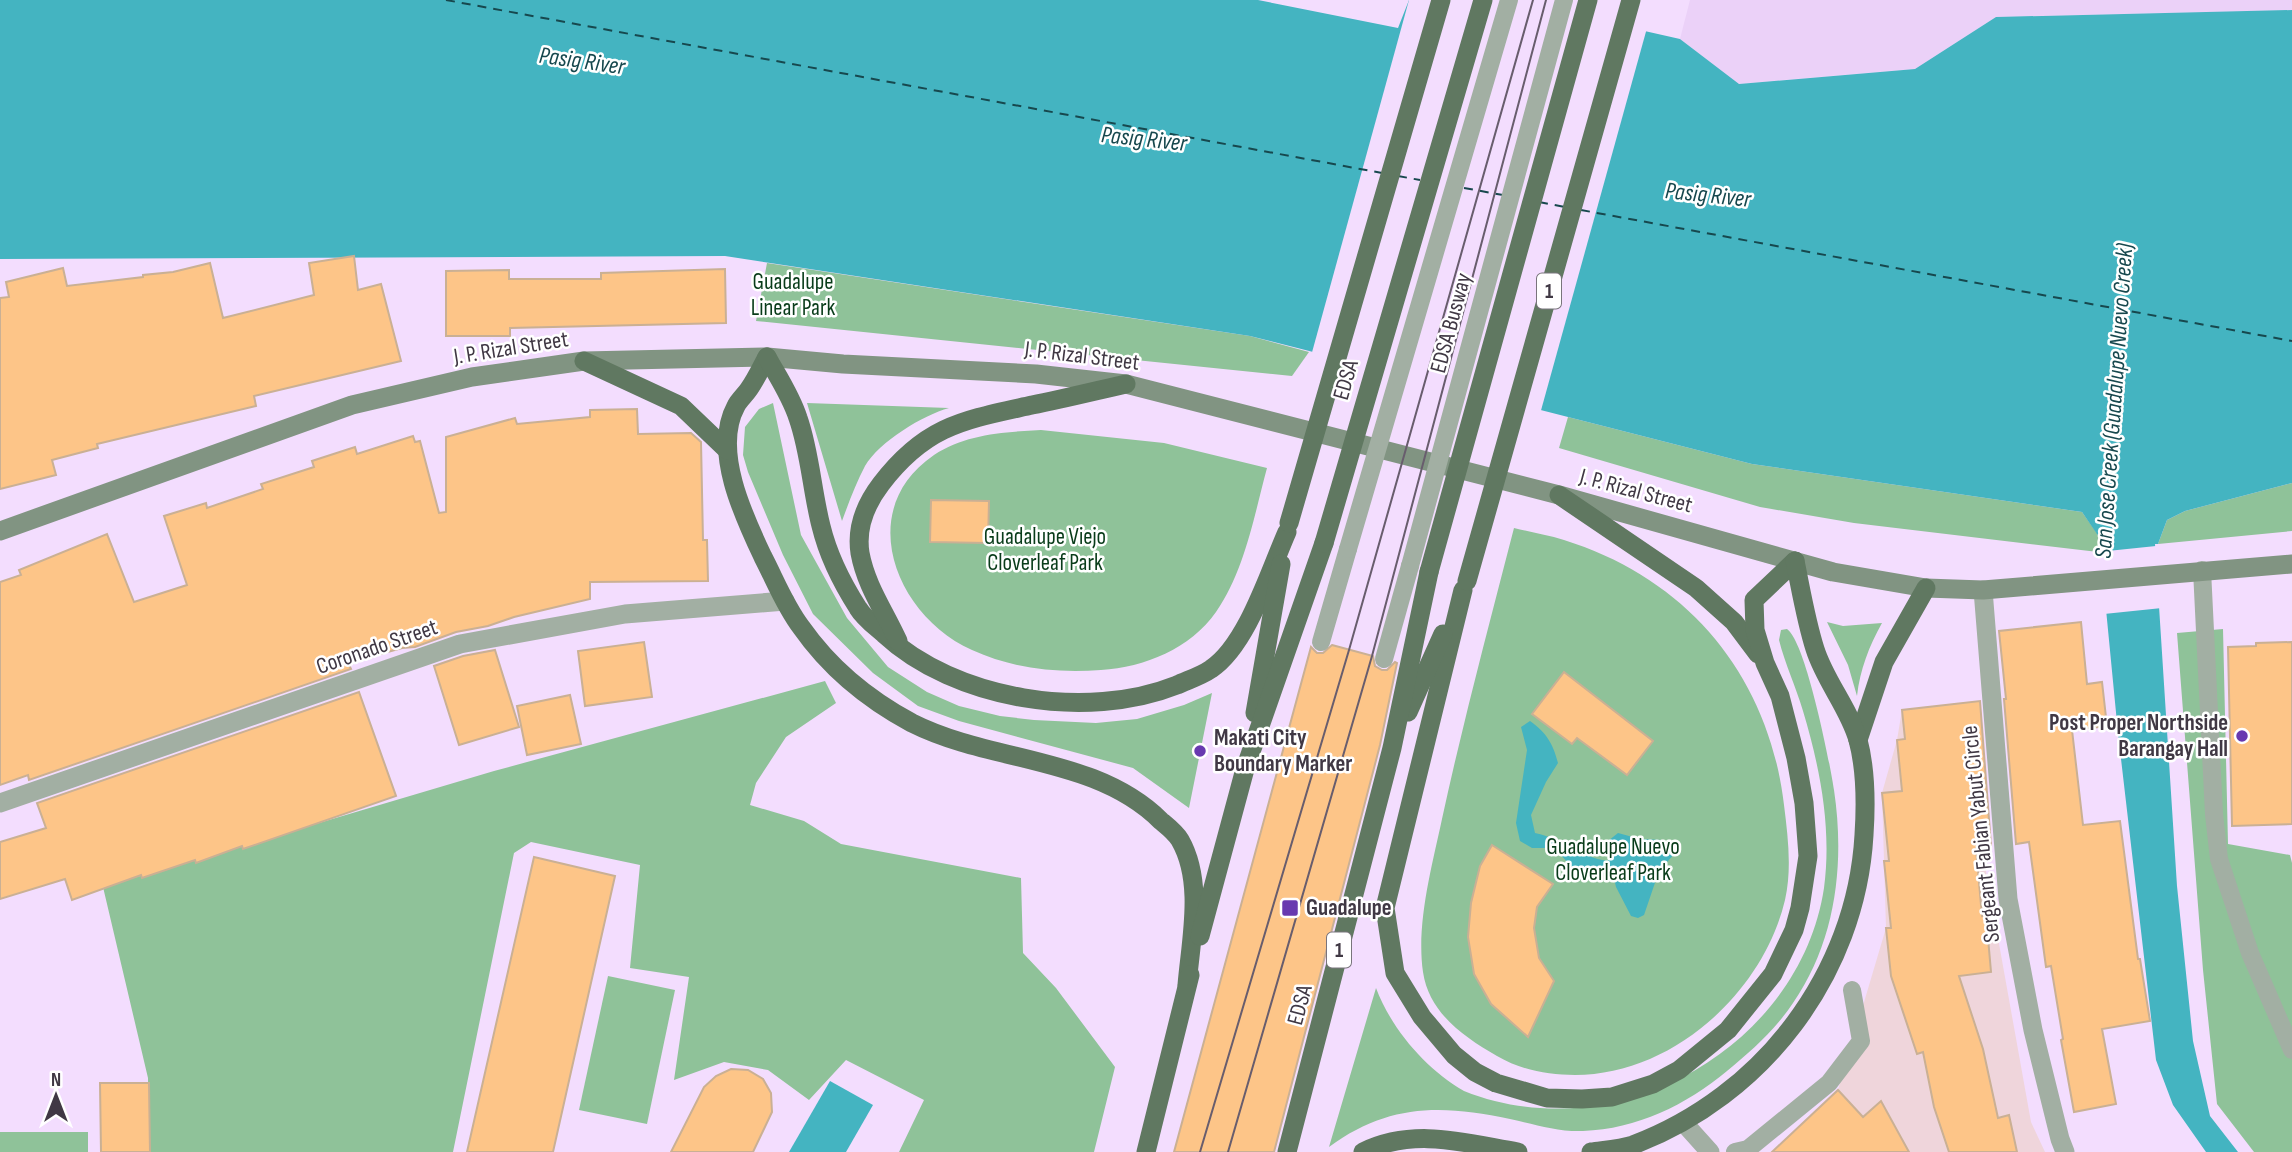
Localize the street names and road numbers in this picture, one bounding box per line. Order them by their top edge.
street label: EDSA Busway [1424,270,1478,376]
road number: 1 [1537,274,1561,308]
street label: J. P. Rizal Street [451,325,570,371]
street label: J. P. Rizal Street [1022,335,1141,377]
street label: EDSA [1327,357,1365,403]
street label: J. P. Rizal Street [1576,462,1695,519]
street label: Coronado Street [313,613,441,681]
street label: Sergeant Fabian Yabut Circle [1956,724,2006,944]
road number: 1 [1327,932,1351,968]
street label: EDSA [1281,982,1319,1028]

